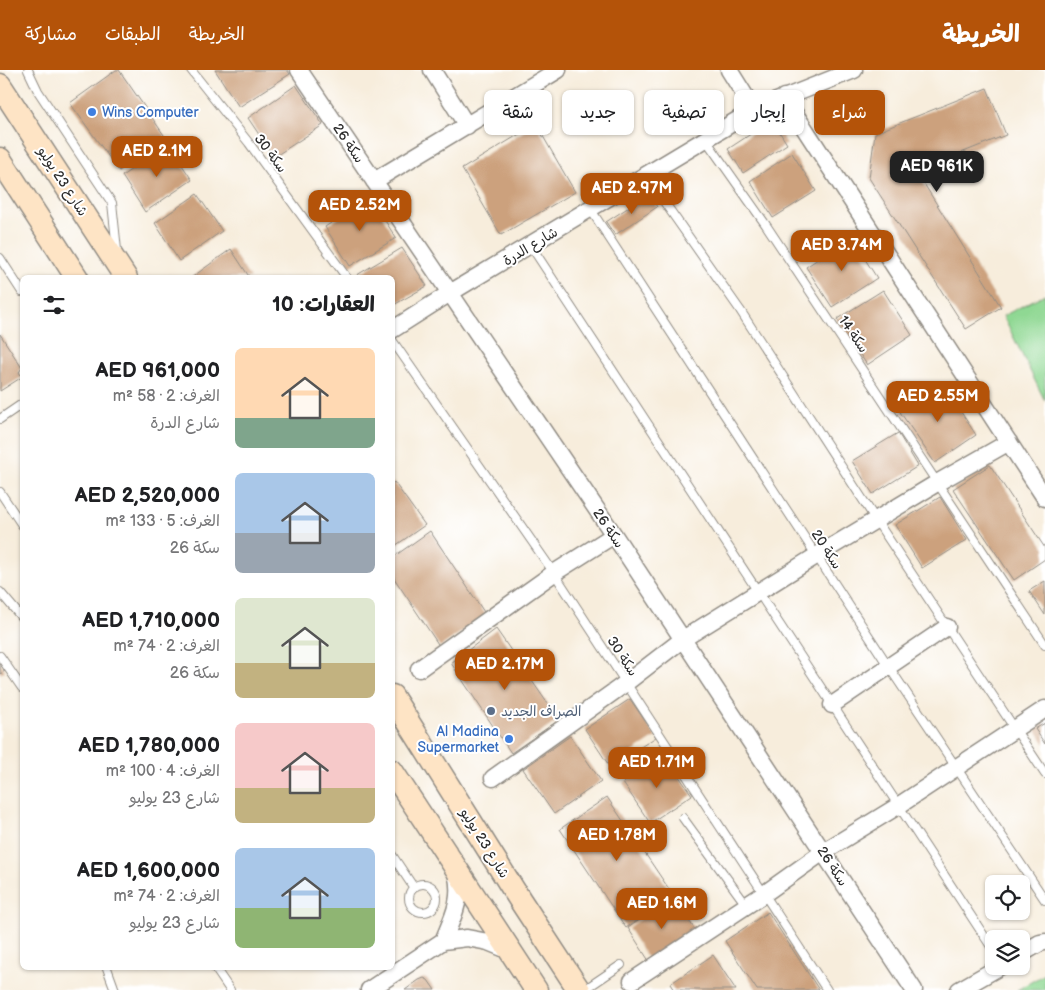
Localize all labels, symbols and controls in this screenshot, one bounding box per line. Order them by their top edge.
text: الخريطة [942,20,1020,49]
text: مشاركة [25,24,77,45]
text: الطبقات [105,24,161,45]
text: الخريطة [189,24,245,45]
chip: شقة [484,90,552,135]
chip: جديد [562,90,634,135]
chip: تصفية [644,90,724,135]
chip: إيجار [734,90,804,135]
chip: شراء [814,90,885,135]
place label: Wins Computer [102,104,199,121]
marker: Wins Computer [86,106,98,118]
street label: سكة 26 [329,120,368,166]
street label: سكة 30 [251,131,291,176]
pin: AED 2.1M [105,136,209,178]
text: AED 2.1M [122,142,192,161]
street label: شارع 23 يوليو [32,143,91,220]
pin: AED 961K [885,150,989,193]
text: AED 961K [901,157,973,176]
pin: AED 2.97M [575,172,689,215]
text: AED 2.97M [592,179,672,198]
pin: AED 2.52M [303,190,417,232]
text: AED 2.52M [319,196,401,215]
street label: شارع الدرة [500,223,561,270]
pin: AED 3.74M [785,230,899,272]
text: AED 3.74M [802,236,882,255]
icon: filters [40,291,68,319]
text: العقارات: 10 [272,292,375,317]
street label: سكة 14 [835,312,872,356]
text: AED 961,000 [95,358,220,383]
icon: home [275,368,335,428]
pin: AED 2.55M [881,380,995,423]
text: الغرف: 2 · 58 m² [113,387,220,406]
text: AED 2.55M [898,387,979,406]
text: شارع الدرة [150,414,220,433]
text: AED 2,520,000 [75,483,220,508]
icon: home [275,493,335,553]
street label: سكة 26 [589,505,628,551]
text: الغرف: 5 · 133 m² [106,512,220,531]
street label: سكة 20 [808,526,846,572]
text: سكة 26 [170,539,220,558]
text: AED 1,710,000 [82,608,220,633]
icon: home [275,618,335,678]
street label: سكة 30 [603,633,642,679]
text: الغرف: 2 · 74 m² [114,637,220,656]
pin: AED 2.17M [448,648,562,691]
text: AED 2.17M [466,655,544,674]
text: سكة 26 [170,664,220,683]
place label: الصراف الجديد [501,703,581,720]
marker: الصراف الجديد [485,705,497,717]
place label: Al Madina Supermarket [417,723,500,756]
text: AED 1,780,000 [79,733,220,758]
marker: Al Madina Supermarket [503,733,515,745]
icon: home [275,743,335,803]
pin: AED 1.71M [600,746,714,789]
text: AED 1.71M [619,753,695,772]
text: الغرف: 4 · 100 m² [106,762,220,781]
text: شارع 23 يوليو [129,789,220,808]
street label: شارع 23 يوليو [455,804,513,882]
pin: AED 1.78M [560,820,674,862]
text: AED 1.78M [578,826,656,845]
street label: سكة 26 [813,843,852,889]
text: AED 1,600,000 [77,858,220,883]
icon: home [275,868,335,928]
map controls [985,875,1030,975]
button: locate [985,875,1030,920]
text: الغرف: 2 · 74 m² [114,887,220,906]
pin: AED 1.6M [610,888,714,930]
text: AED 1.6M [627,894,697,913]
text: شارع 23 يوليو [129,914,220,933]
button: layers [985,930,1030,975]

